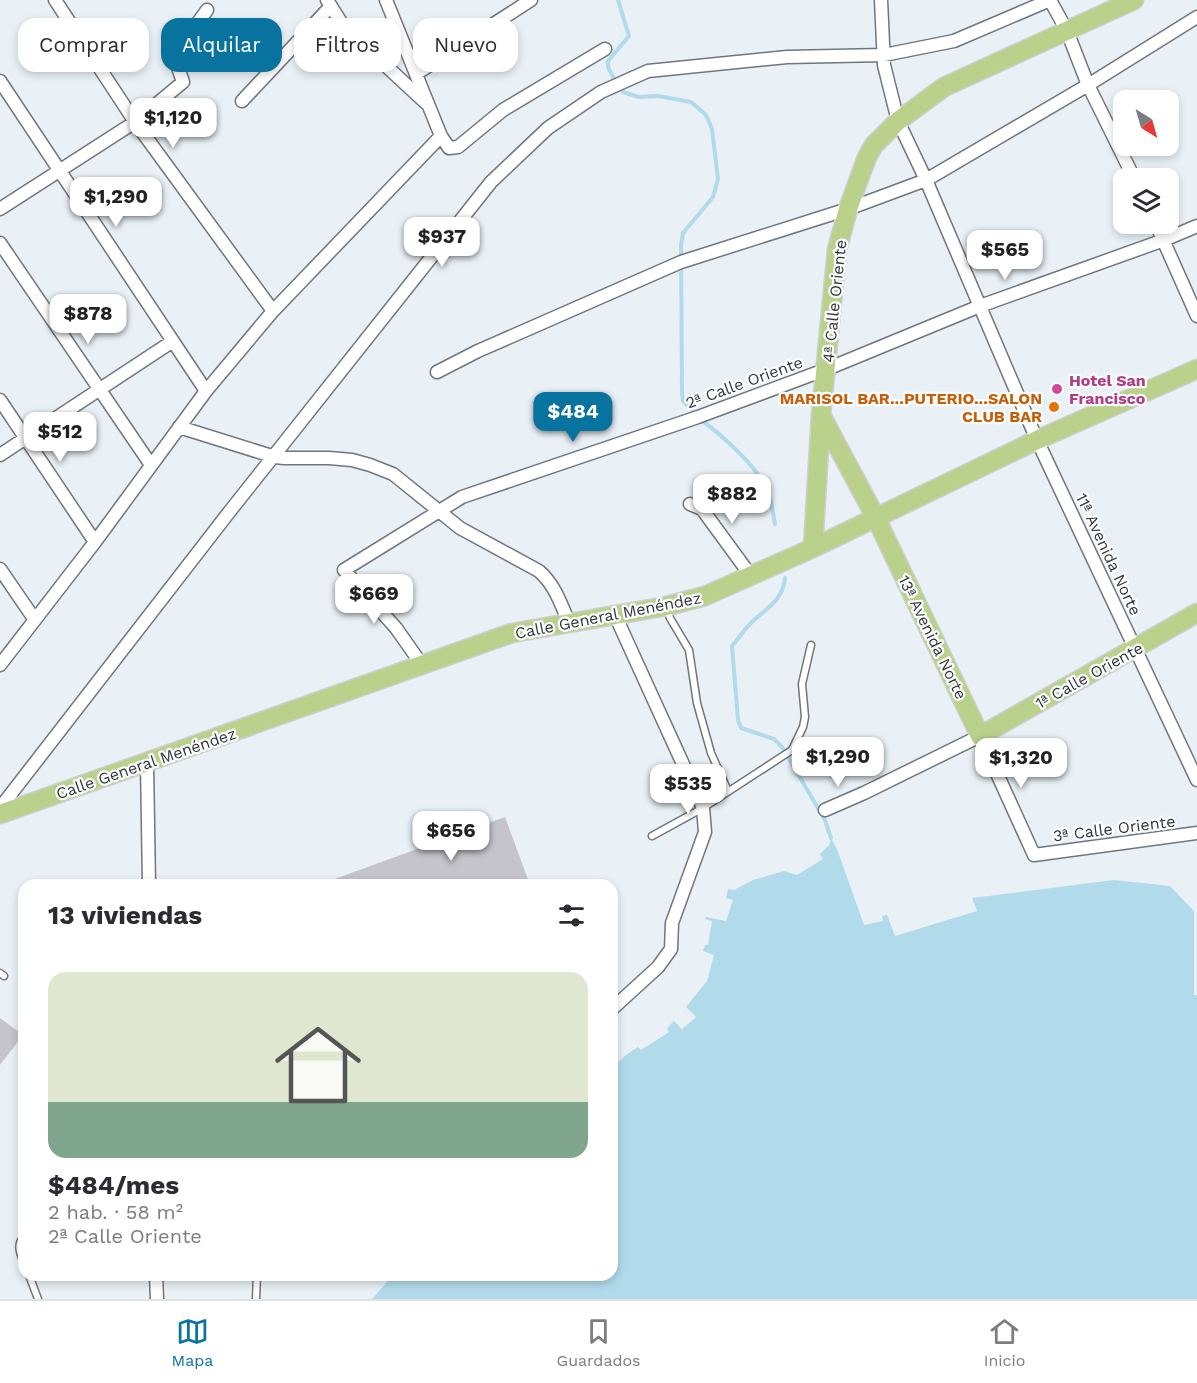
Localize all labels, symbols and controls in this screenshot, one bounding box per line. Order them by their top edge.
chip: Comprar [18,18,149,72]
chip: Alquilar [161,18,282,72]
chip: Filtros [294,18,401,72]
chip: Nuevo [413,18,518,72]
north arrow [1113,90,1179,156]
map controls [1113,90,1179,234]
pin: $1,120 [124,98,222,149]
text: $1,120 [144,105,202,129]
button: layers [1113,168,1179,234]
pin: $1,290 [67,177,165,228]
text: $1,290 [84,184,148,208]
pin: $937 [406,217,478,268]
text: $937 [418,224,466,248]
pin: $565 [969,230,1041,281]
text: $565 [981,237,1029,261]
street label: 4ª Calle Oriente [819,239,850,363]
pin: $878 [52,294,124,345]
text: $878 [64,301,112,325]
street label: 2ª Calle Oriente [683,353,805,412]
place label: Hotel San Francisco [1069,371,1146,408]
marker: Hotel San Francisco [1050,382,1064,396]
place label: MARISOL BAR...PUTERIO...SALON CLUB BAR [780,389,1042,426]
pin: $484 [537,392,609,443]
text: $484 [547,399,599,423]
marker: MARISOL BAR...PUTERIO...SALON CLUB BAR [1047,400,1061,414]
pin: $512 [24,412,96,463]
text: $512 [37,419,83,443]
pin: $882 [696,474,768,525]
text: $882 [707,481,757,505]
street label: 11ª Avenida Norte [1072,490,1145,618]
street label: 13ª Avenida Norte [894,572,971,702]
pin: $669 [338,574,410,625]
text: $669 [349,581,399,605]
street label: Calle General Menéndez [513,588,703,643]
street label: 1ª Calle Oriente [1032,638,1146,713]
street label: Calle General Menéndez [54,724,239,803]
pin: $1,290 [789,737,887,788]
pin: $1,320 [972,738,1070,789]
text: $1,290 [806,744,870,768]
text: $1,320 [989,745,1053,769]
pin: $535 [652,764,724,815]
text: $535 [664,771,712,795]
pin: $656 [415,811,487,862]
street label: 3ª Calle Oriente [1052,812,1176,845]
text: $656 [426,818,476,842]
icon: filters [555,899,588,932]
text: 13 viviendas [48,900,202,930]
icon: home [264,1011,372,1119]
text: $484/mes [48,1170,179,1200]
text: 2 hab. · 58 m² [48,1200,183,1224]
text: 2ª Calle Oriente [48,1224,202,1248]
tab: Mapa [172,1315,213,1370]
tab: Guardados [557,1315,641,1370]
tab: Inicio [984,1315,1025,1370]

